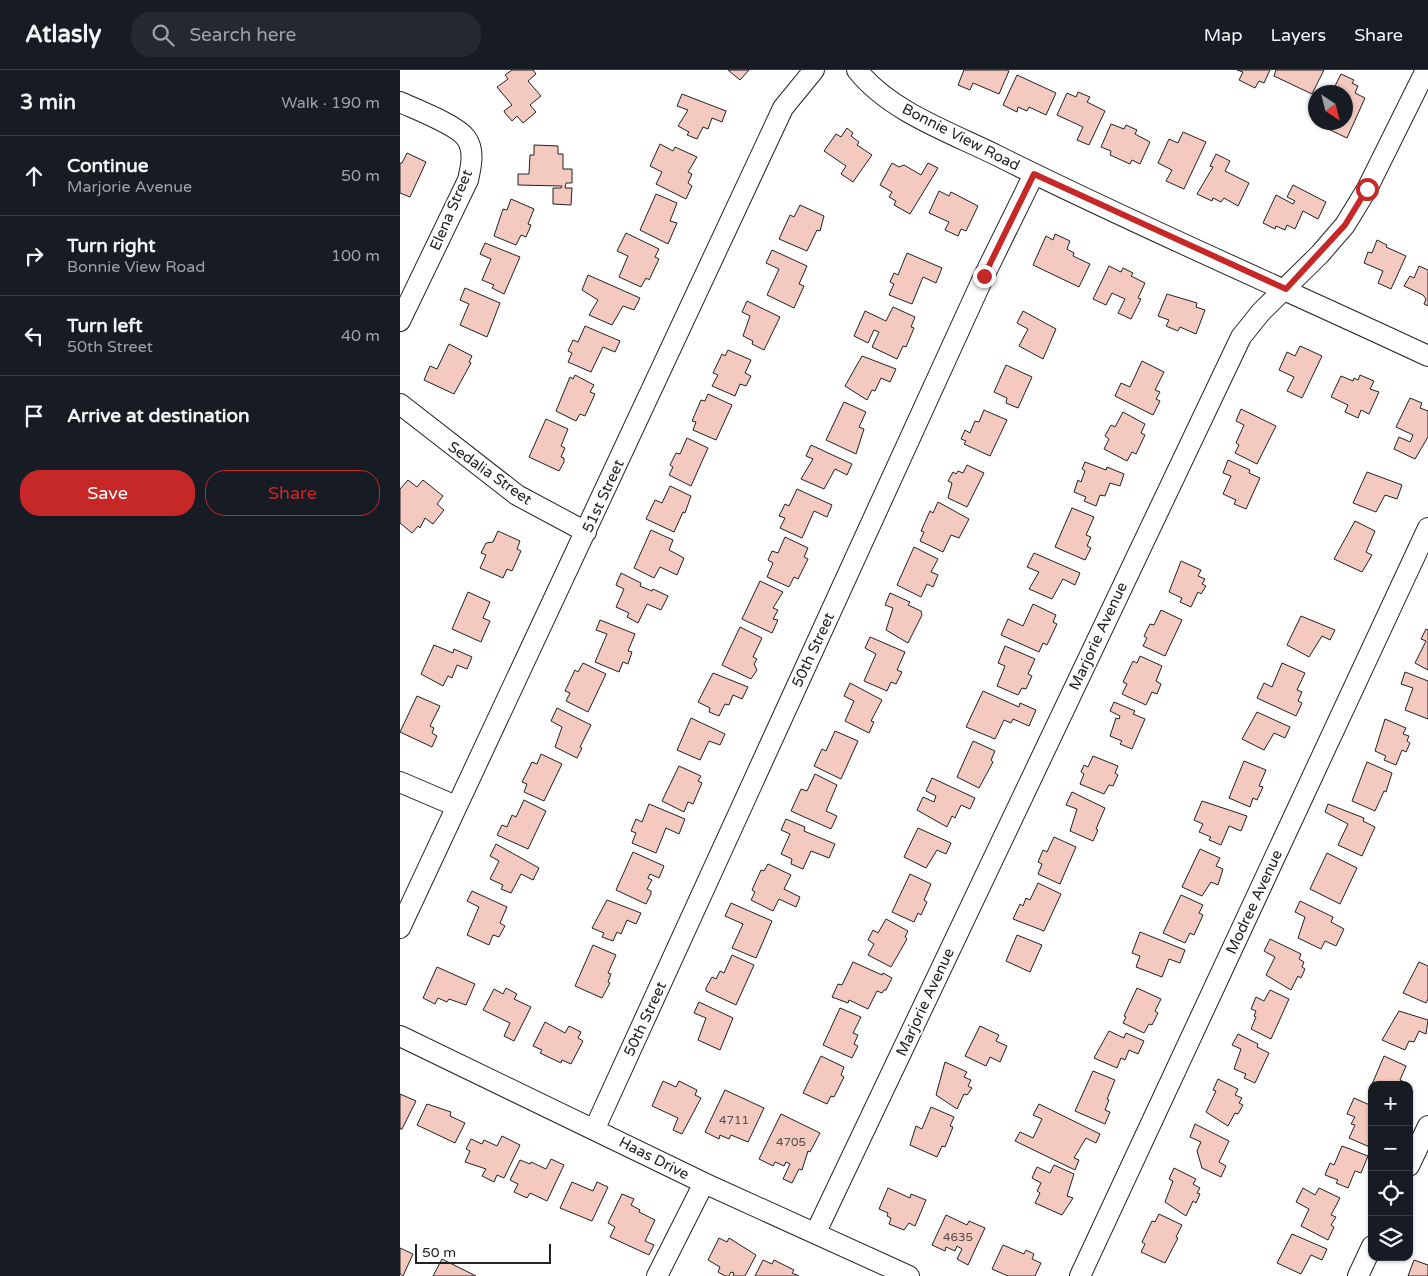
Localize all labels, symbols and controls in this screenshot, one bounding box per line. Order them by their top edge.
search box [131,12,481,57]
text: Atlasly [25,20,101,49]
icon: search [149,21,177,49]
text: Search here [189,24,296,46]
text: Map [1204,24,1243,46]
text: Layers [1271,24,1326,46]
text: Share [1354,24,1403,46]
north arrow [1308,85,1353,130]
text: 3 min [20,90,76,115]
text: Walk · 190 m [281,93,380,113]
street label: Bonnie View Road [899,100,1023,174]
text: Continue [67,155,149,177]
icon: ahead [20,162,48,190]
text: 50 m [341,166,380,186]
street label: Elena Street [426,167,476,253]
text: Marjorie Avenue [67,177,192,197]
route start [1356,178,1379,201]
text: Turn right [67,235,155,257]
icon: right [20,242,48,270]
text: 100 m [331,246,380,266]
text: Bonnie View Road [67,257,205,277]
route end [973,265,996,288]
text: Turn left [67,315,143,337]
icon: left [20,322,48,350]
text: 40 m [341,326,380,346]
text: 50th Street [67,337,153,357]
icon: arrive [20,402,48,430]
text: Arrive at destination [67,405,250,427]
street label: Sedalia Street [445,437,536,509]
street label: 51st Street [578,456,628,535]
button: Save [20,470,195,516]
button: Share [205,470,380,516]
street label: Marjorie Avenue [1065,579,1131,693]
street label: 50th Street [788,609,838,690]
street label: Modree Avenue [1222,847,1286,957]
street label: Marjorie Avenue [892,945,958,1059]
street label: 50th Street [620,978,670,1059]
map controls [1368,1081,1413,1261]
button: + [1368,1081,1413,1126]
house number: 4711 [719,1113,749,1127]
button: − [1368,1126,1413,1171]
street label: Haas Drive [616,1133,692,1183]
house number: 4705 [776,1135,806,1149]
button: locate [1368,1171,1413,1216]
button: layers [1368,1216,1413,1261]
house number: 4635 [943,1230,973,1244]
scale bar [415,1241,551,1264]
text: 50 m [422,1244,456,1261]

